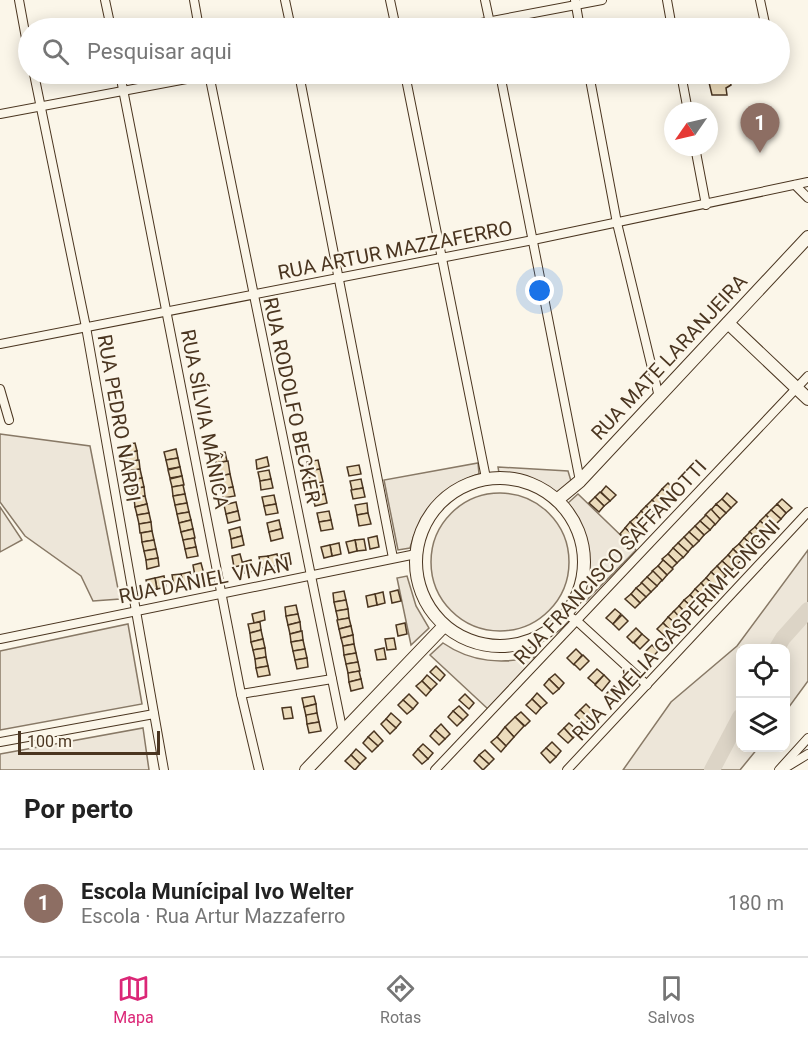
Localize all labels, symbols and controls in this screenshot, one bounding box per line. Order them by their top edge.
search box [18,18,790,84]
icon: search [39,35,72,68]
text: Pesquisar aqui [87,39,232,64]
north arrow [664,102,718,156]
pin: 1 [740,104,780,153]
street label: RUA ARTUR MAZZAFERRO [276,215,514,285]
street label: RUA MATE LARANJEIRA [586,269,752,445]
your location [525,276,554,305]
street label: RUA RODOLFO BECKER [258,295,326,505]
street label: RUA SÍLVIA MÂNICA [176,327,234,511]
street label: RUA PEDRO NARDI [92,332,146,504]
street label: RUA FRANCISCO SAFFANOTTI [509,455,711,669]
street label: RUA AMÉLIA GASPERIM LONGNI [567,514,785,746]
street label: RUA DANIEL VIVAN [117,552,291,608]
map controls [736,644,790,752]
button: locate [736,644,790,698]
button: layers [736,698,790,752]
scale bar [18,728,160,756]
text: 100 m [27,732,72,751]
text: Por perto [24,794,133,824]
text: Escola Munícipal Ivo Welter [81,879,354,904]
text: 1 [38,891,49,915]
text: 180 m [728,891,784,915]
text: Escola · Rua Artur Mazzaferro [81,904,345,928]
tab: Mapa [113,972,154,1027]
tab: Rotas [380,972,421,1027]
tab: Salvos [648,972,695,1027]

